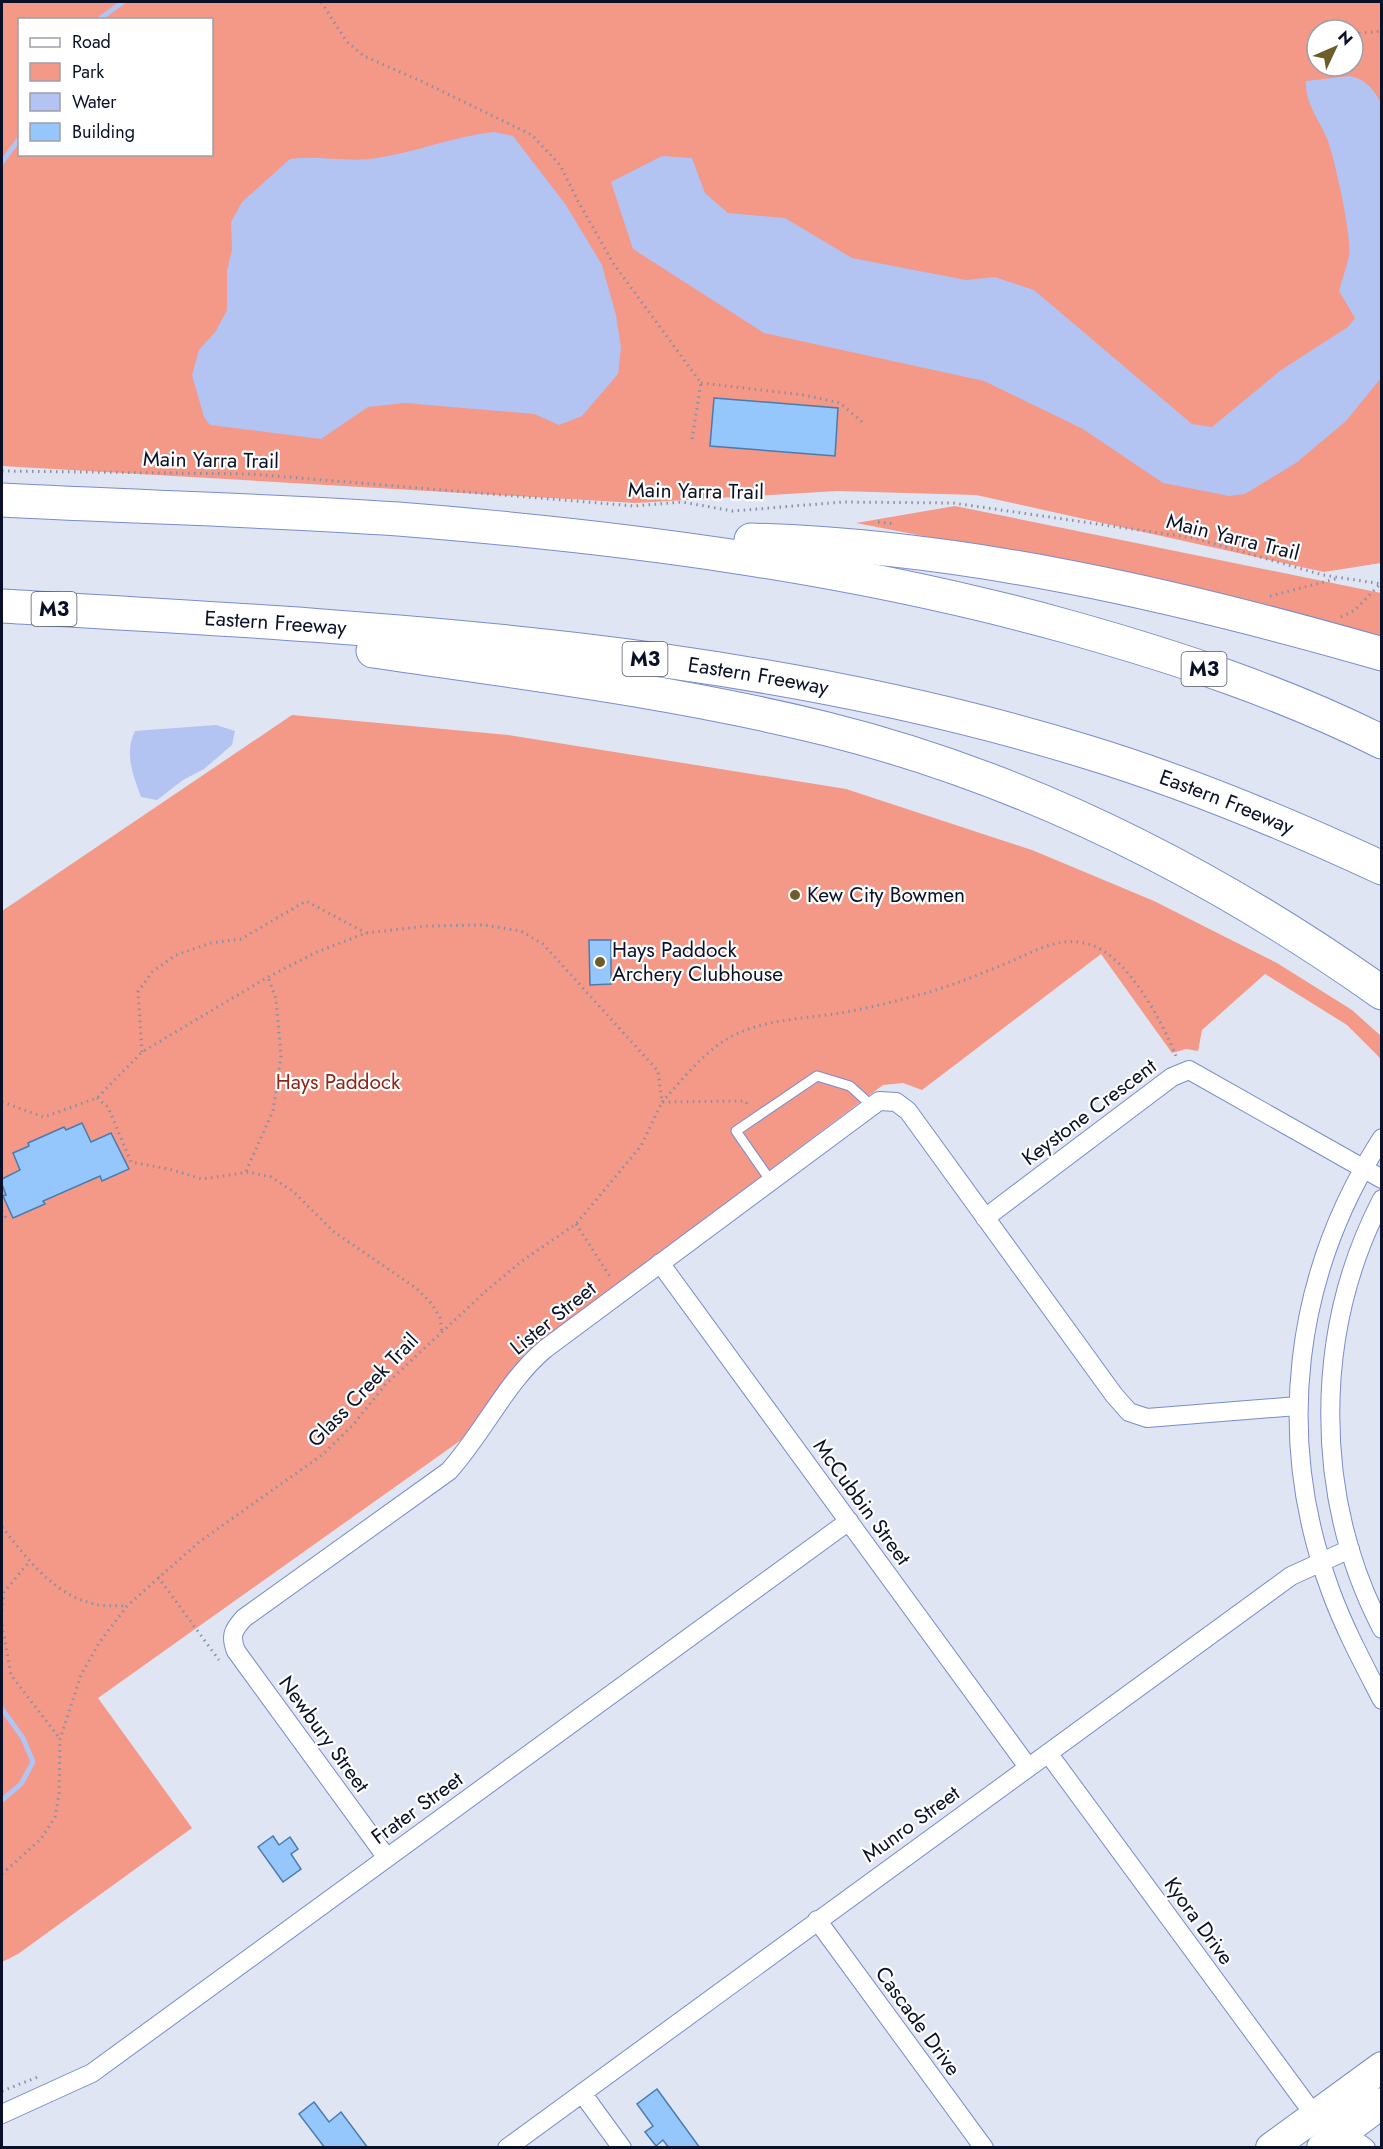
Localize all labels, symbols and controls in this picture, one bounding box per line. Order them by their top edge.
legend [18,18,213,156]
north arrow [1305,18,1365,78]
text: N [1333,25,1358,50]
text: Road [72,29,111,55]
text: Park [72,59,104,85]
text: Water [72,89,117,115]
text: Building [72,119,135,145]
street label: Main Yarra Trail [143,444,279,476]
street label: Main Yarra Trail [628,475,764,507]
street label: Main Yarra Trail [1163,506,1303,568]
road number: M3 [32,592,76,626]
street label: Eastern Freeway [203,603,348,643]
road number: M3 [622,642,668,676]
street label: Eastern Freeway [686,649,832,703]
road number: M3 [1182,652,1226,686]
street label: Eastern Freeway [1155,762,1299,842]
place label: Kew City Bowmen [807,880,965,910]
marker: Kew City Bowmen [788,888,802,902]
place label: Hays Paddock Archery Clubhouse [612,935,783,989]
marker: Hays Paddock Archery Clubhouse [593,955,607,969]
street label: Keystone Crescent [1015,1051,1163,1173]
park label: Hays Paddock [276,1067,401,1097]
street label: Lister Street [504,1274,602,1362]
street label: Glass Creek Trail [301,1326,425,1454]
street label: McCubbin Street [806,1433,918,1571]
street label: Newbury Street [271,1670,377,1798]
street label: Frater Street [365,1764,469,1852]
street label: Munro Street [856,1778,966,1870]
street label: Kyora Drive [1157,1871,1241,1971]
street label: Cascade Drive [868,1960,968,2082]

